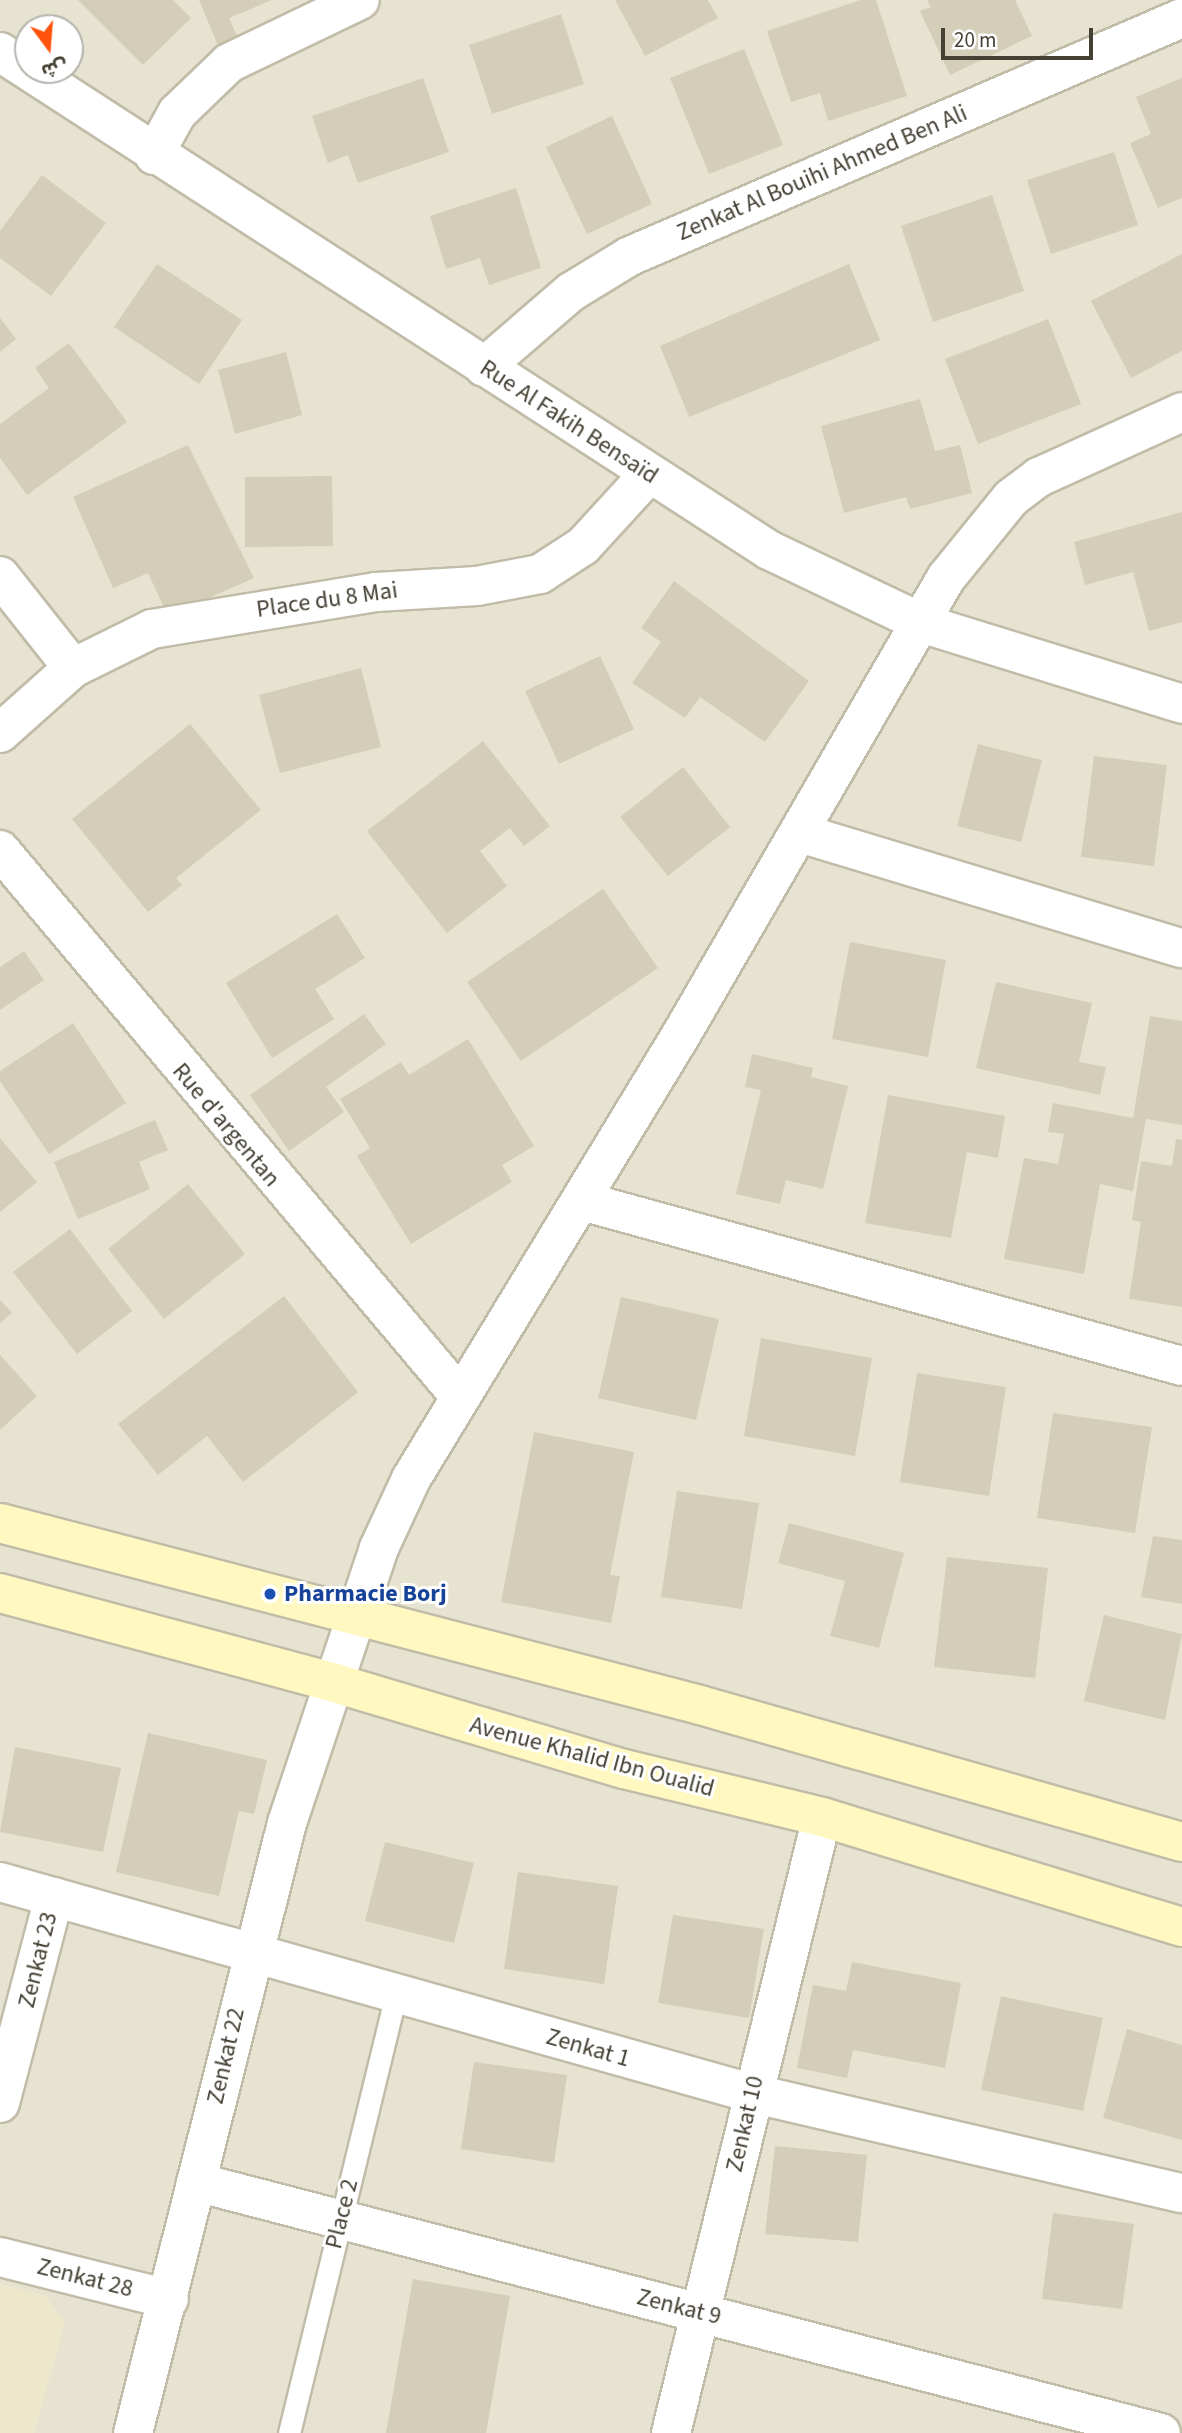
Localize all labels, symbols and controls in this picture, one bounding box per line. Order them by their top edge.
north arrow [14,14,84,84]
scale bar [944,14,1096,58]
text: 20 m [954,25,996,55]
text: ش [38,51,71,84]
street label: Zenkat Al Bouihi Ahmed Ben Ali [673,99,971,247]
street label: Rue Al Fakih Bensaïd [474,354,664,490]
street label: Place du 8 Mai [255,576,399,624]
street label: Rue d'argentan [166,1057,286,1193]
place label: Pharmacie Borj [284,1580,447,1608]
marker: Pharmacie Borj [262,1586,278,1602]
street label: Avenue Khalid Ibn Oualid [467,1710,717,1804]
street label: Zenkat 23 [12,1909,64,2011]
street label: Zenkat 22 [201,2005,251,2107]
street label: Zenkat 1 [543,2022,633,2074]
street label: Zenkat 10 [720,2073,770,2175]
street label: Place 2 [319,2176,365,2252]
street label: Zenkat 28 [34,2252,136,2304]
street label: Zenkat 9 [634,2283,724,2331]

